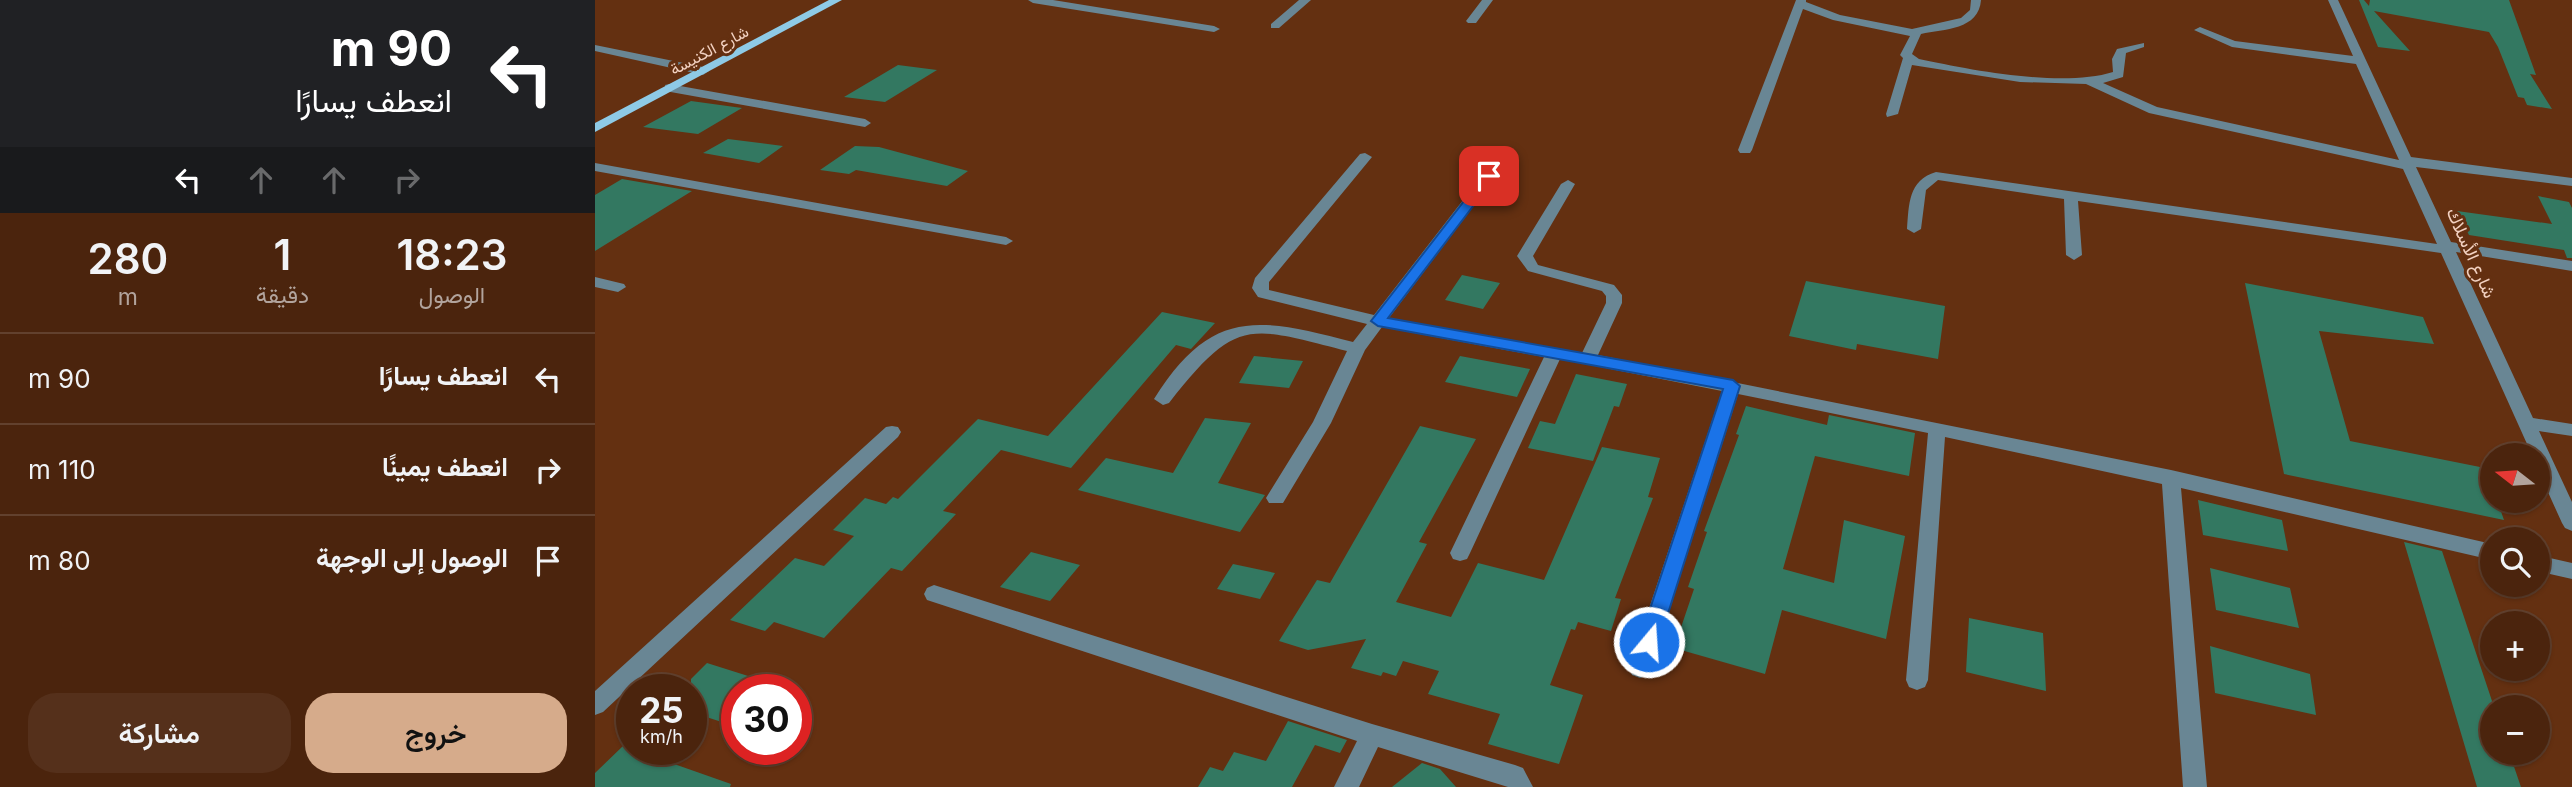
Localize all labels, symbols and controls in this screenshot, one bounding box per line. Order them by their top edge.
text: 90 m [331,19,452,78]
street label: شارع الكنيسة [666,21,753,81]
icon: left [476,28,567,119]
text: انعطف يسارًا [295,81,452,120]
pin [1459,146,1519,206]
icon: arrive [1470,157,1508,195]
icon: left [169,161,207,199]
icon: ahead [242,161,280,199]
icon: ahead [315,161,353,199]
icon: right [388,161,426,199]
street label: شارع الأسلاك [2440,204,2501,302]
text: 1 [274,229,291,280]
text: 18:23 [397,229,507,280]
text: 280 [88,233,168,284]
text: دقيقة [256,281,309,309]
text: الوصول [419,281,485,309]
text: m [118,283,138,311]
text: انعطف يسارًا [379,360,508,391]
icon: left [529,360,567,398]
text: 90 m [28,363,91,394]
north arrow [2480,443,2550,513]
map controls [2480,443,2550,765]
text: انعطف يمينًا [382,451,508,482]
icon: right [529,451,567,489]
text: 110 m [28,454,96,485]
button: search [2480,527,2550,597]
text: الوصول إلى الوجهة [316,542,508,573]
icon: arrive [529,542,567,580]
text: 80 m [28,545,91,576]
position arrow [1612,605,1686,679]
button: + [2480,611,2550,681]
speed limit sign: 30 [721,674,812,765]
text: 25 [639,689,684,731]
button: مشاركة [28,693,291,773]
button: خروج [305,693,567,773]
button: − [2480,695,2550,765]
text: km/h [640,726,683,747]

